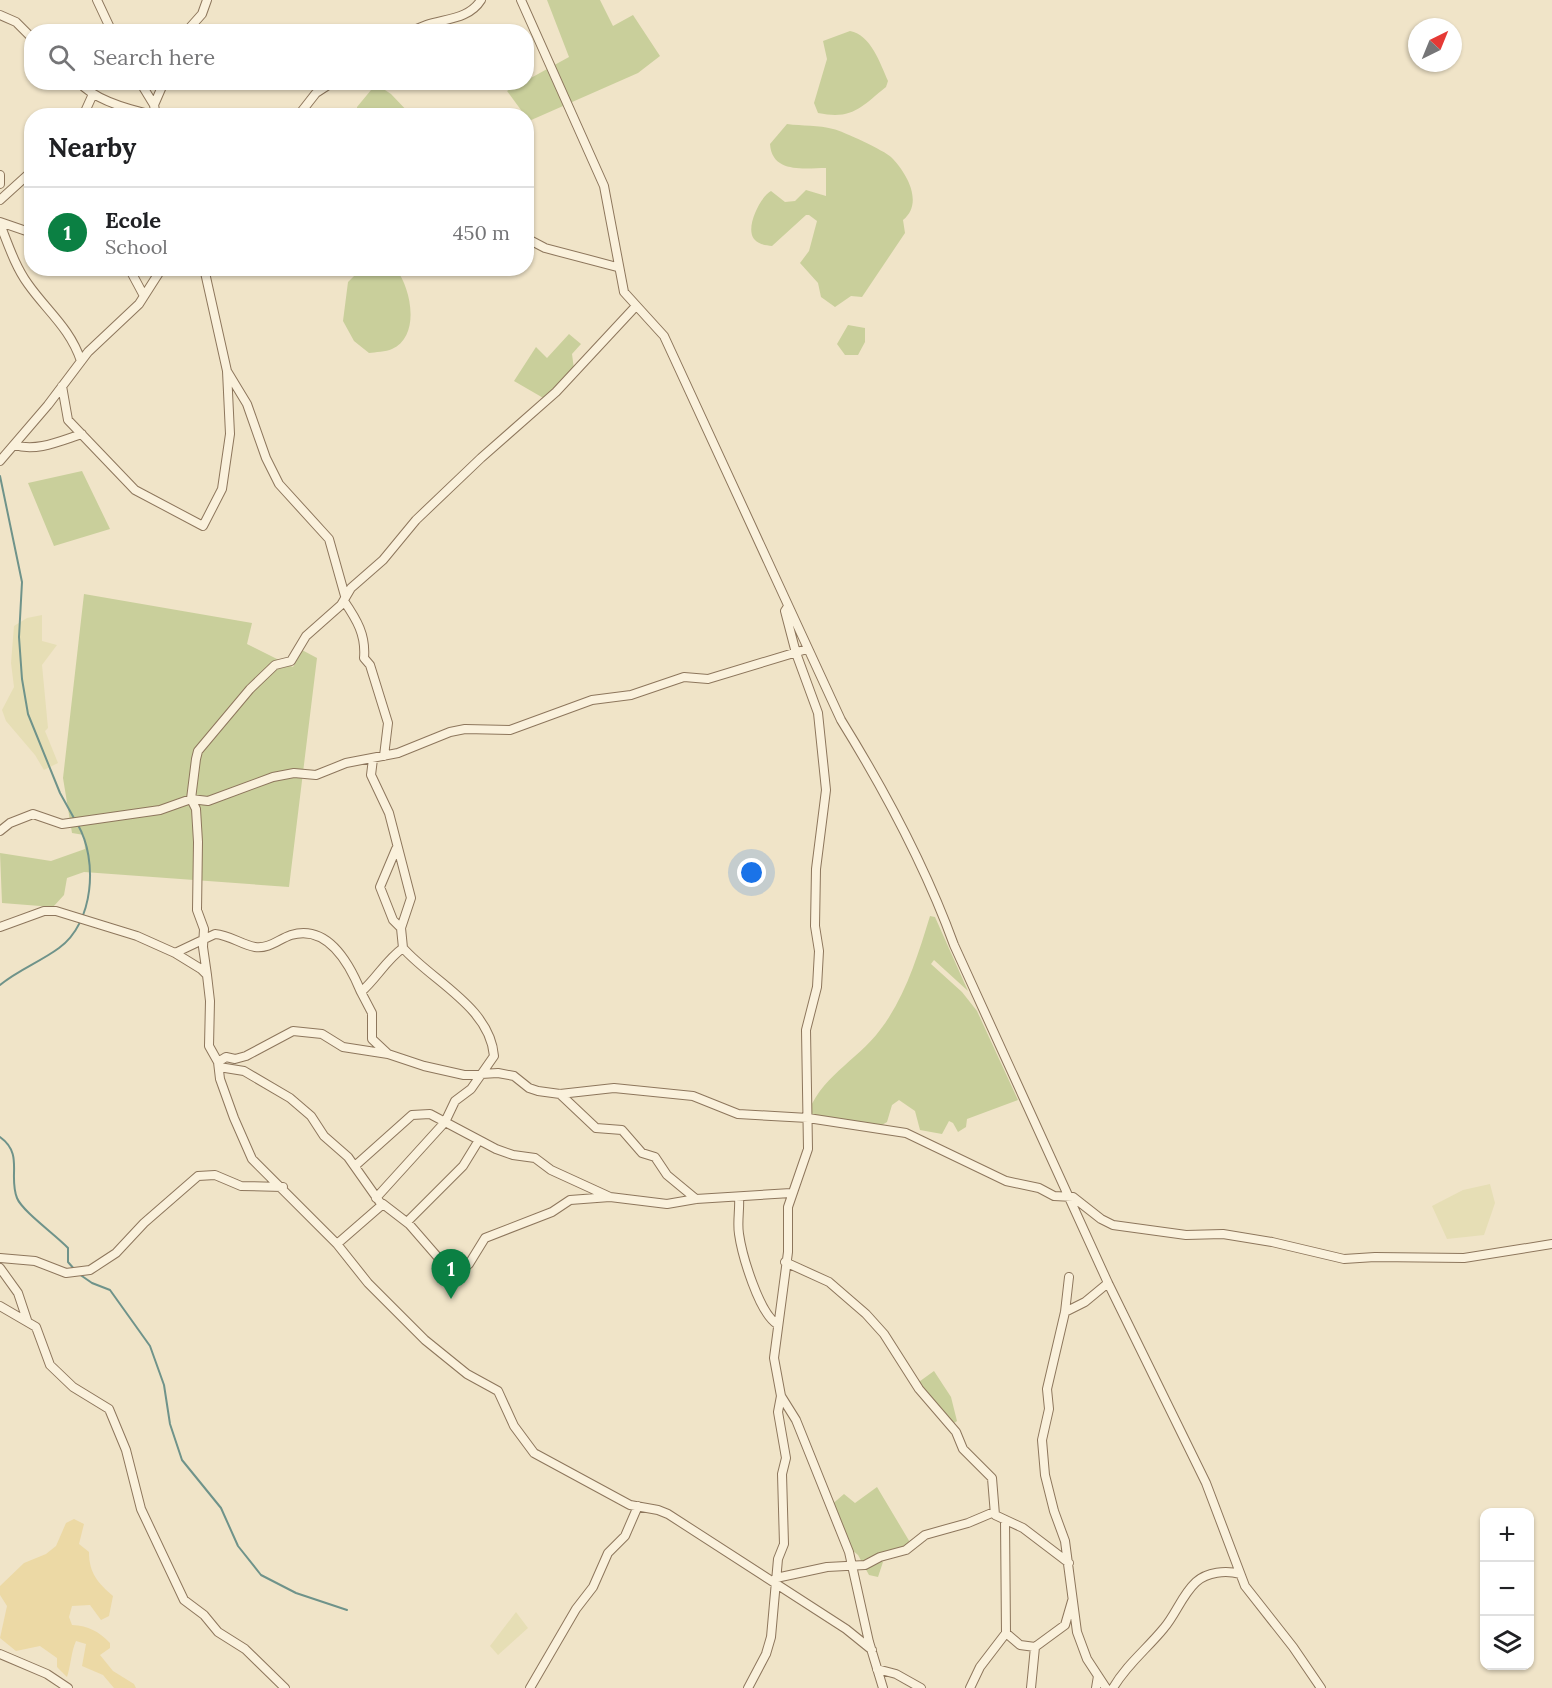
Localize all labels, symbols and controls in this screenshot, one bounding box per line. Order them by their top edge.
north arrow [1408,18,1462,72]
search box [24,24,534,90]
icon: search [45,41,78,74]
text: Search here [93,43,215,71]
text: Nearby [48,131,136,164]
text: Ecole [105,206,161,234]
text: 1 [63,220,72,245]
text: 450 m [453,220,510,245]
text: School [105,234,168,259]
your location [737,858,766,887]
pin: 1 [432,1250,470,1299]
map controls [1480,1508,1534,1670]
button: + [1480,1508,1534,1562]
button: − [1480,1562,1534,1616]
button: layers [1480,1616,1534,1670]

